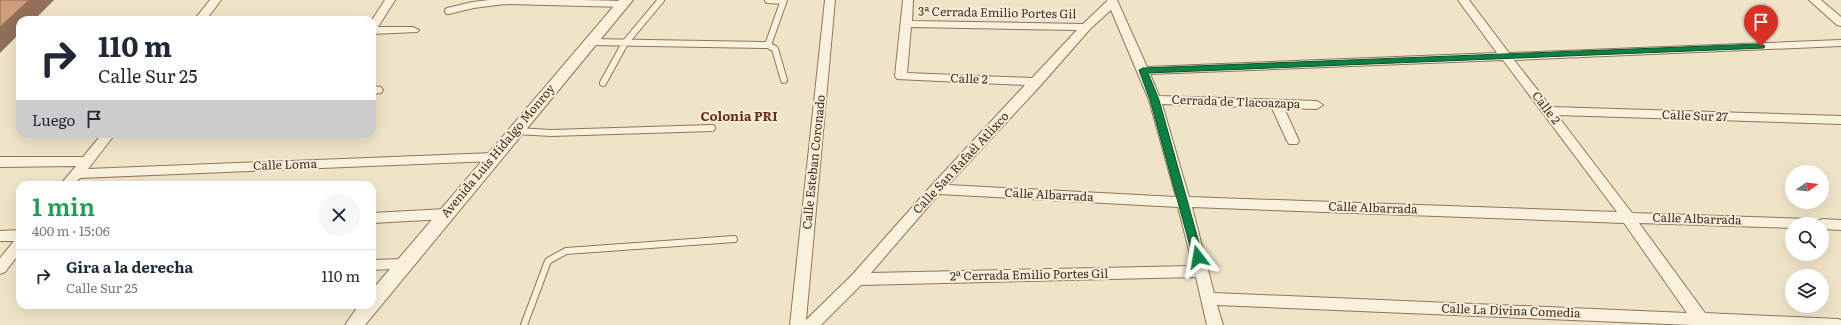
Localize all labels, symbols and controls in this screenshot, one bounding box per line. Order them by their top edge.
street label: 3ª Cerrada Emilio Portes Gil [918,2,1076,22]
pin [1744,5,1778,46]
icon: arrive [1750,11,1772,33]
text: 110 m [98,24,172,66]
icon: right [32,32,84,84]
text: Calle Sur 25 [98,62,197,89]
street label: Calle 2 [950,68,988,88]
street label: Avenida Luis Hidalgo Monroy [436,80,559,221]
street label: Calle 2 [1528,87,1565,128]
street label: Cerrada de Tlacoazapa [1171,90,1301,112]
street label: Calle Esteban Coronado [797,94,829,230]
street label: Calle Sur 27 [1662,105,1728,125]
district label: Colonia PRI [700,106,778,125]
street label: Calle San Rafaél Atlixco [908,107,1013,218]
text: Luego [32,108,75,131]
icon: arrive [83,108,105,130]
street label: Calle Loma [253,154,318,174]
north arrow [1785,165,1829,209]
map controls [1785,165,1829,313]
street label: Calle Albarrada [1004,183,1095,205]
text: 1 min [32,188,95,223]
button: close [318,194,360,236]
street label: Calle Albarrada [1328,196,1419,218]
street label: Calle Albarrada [1652,207,1743,229]
button: search [1785,217,1829,261]
text: 400 m · 15:06 [32,221,110,240]
position arrow [1177,236,1219,278]
text: Gira a la derecha [66,255,193,278]
text: 110 m [322,264,360,287]
street label: 2ª Cerrada Emilio Portes Gil [950,264,1108,284]
icon: right [32,265,54,287]
button: layers [1785,269,1829,313]
text: Calle Sur 25 [66,278,138,297]
street label: Calle La Divina Comedia [1441,299,1582,321]

